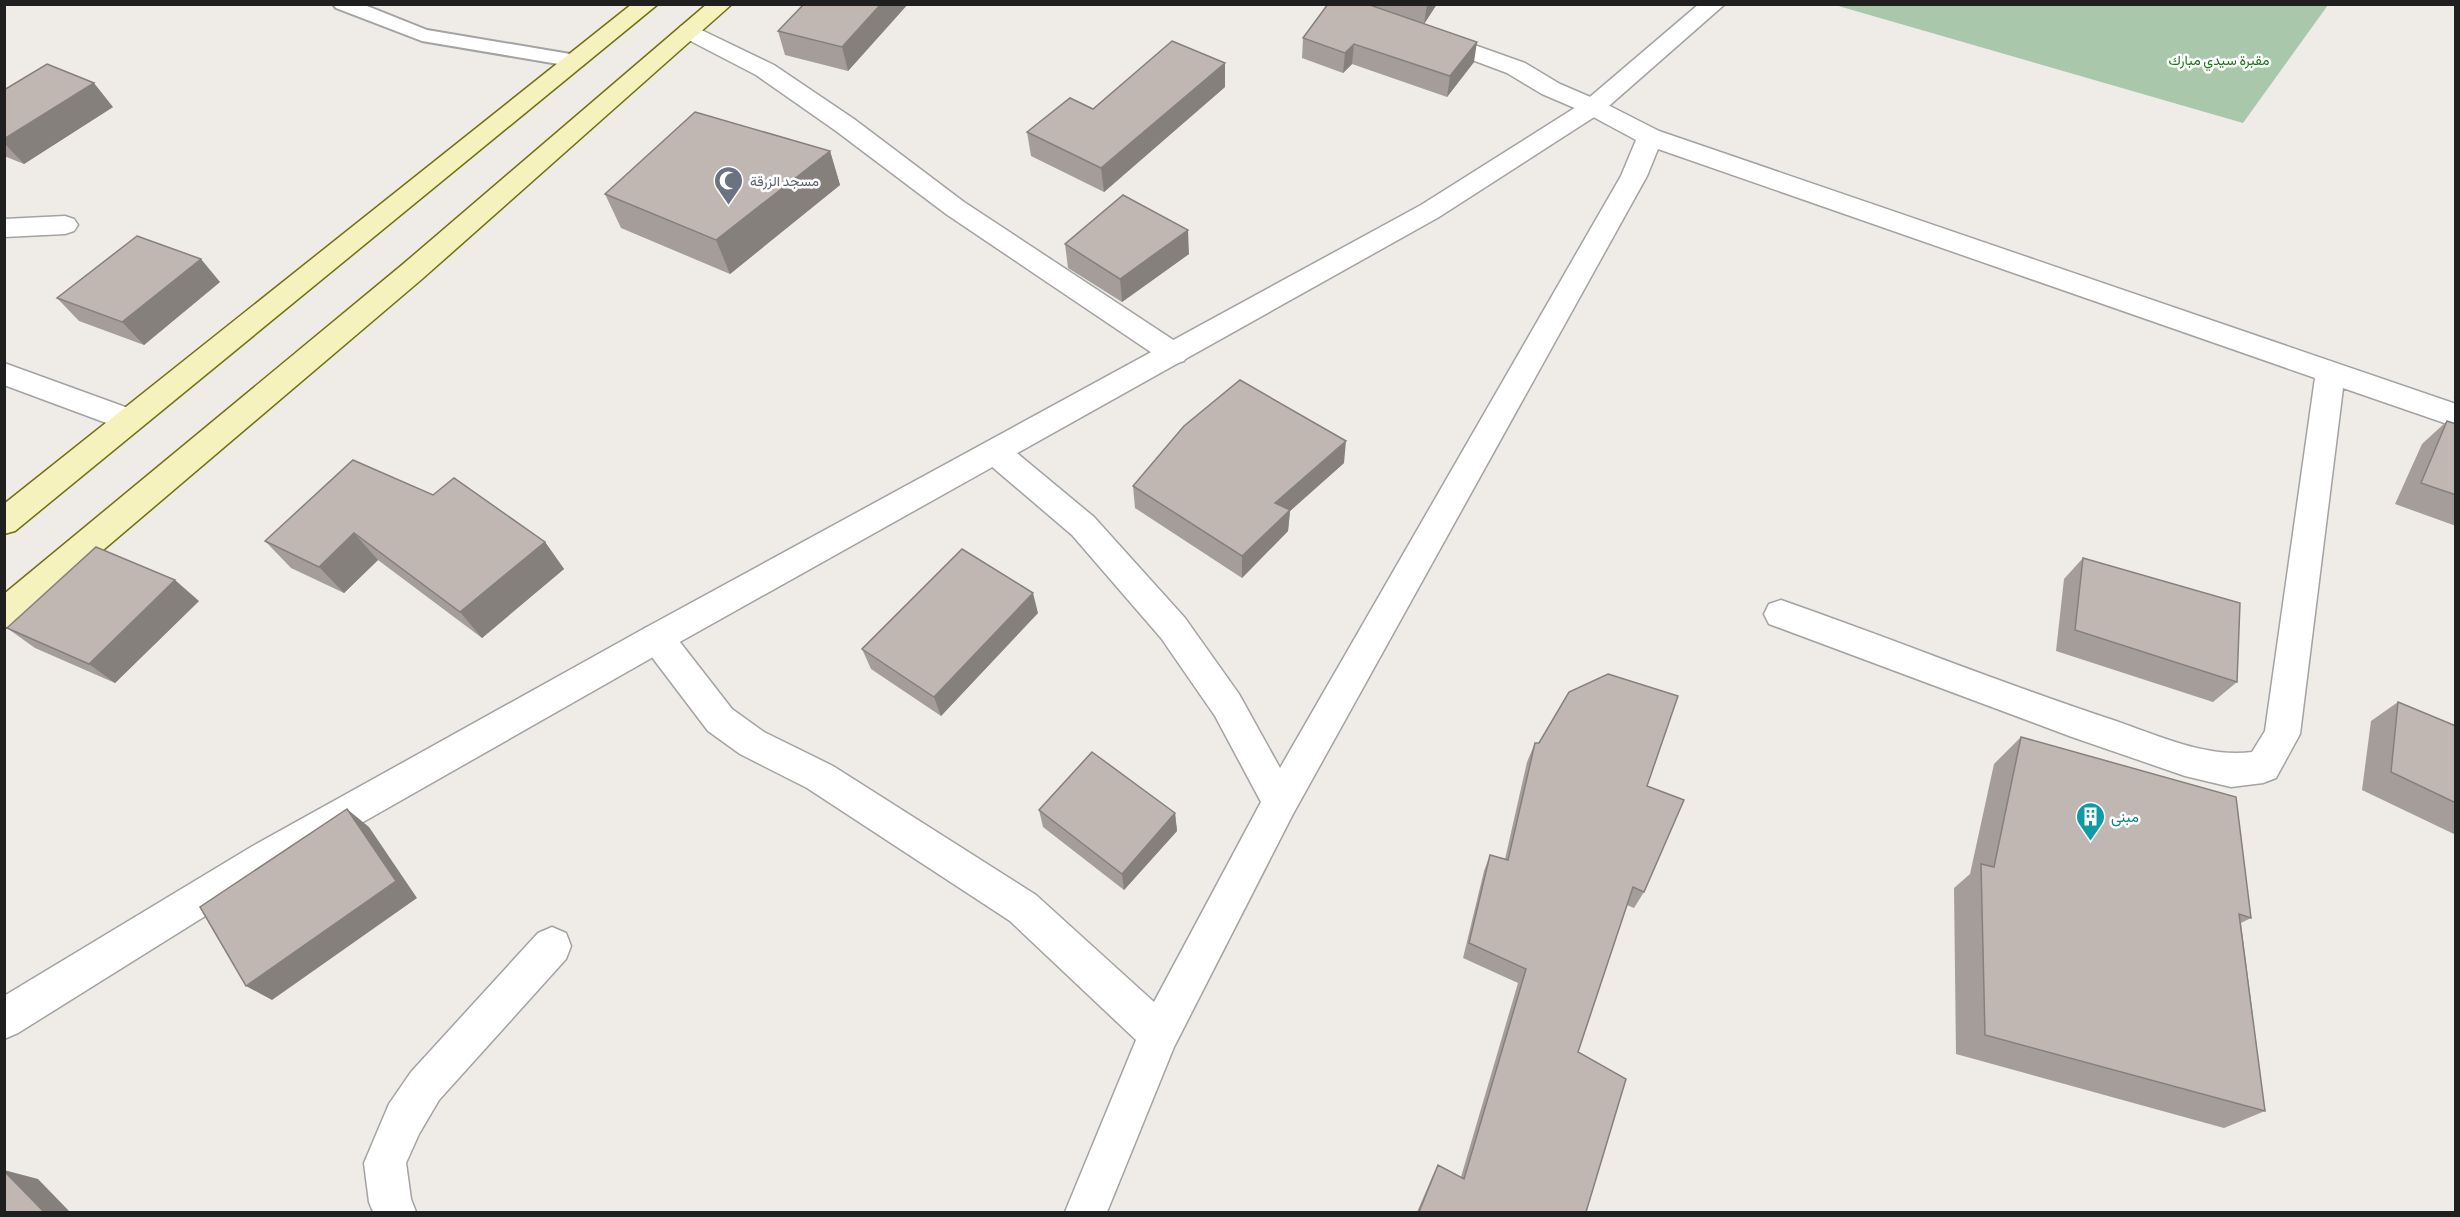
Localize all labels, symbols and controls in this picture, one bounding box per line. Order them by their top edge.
park label: مقبرة سيدي مبارك [2168,51,2270,72]
mosque icon: مسجد الزرقة [713,164,745,206]
place label: مسجد الزرقة [750,172,819,190]
building icon: مبنى [2074,800,2106,842]
place label: مبنى [2111,807,2139,827]

